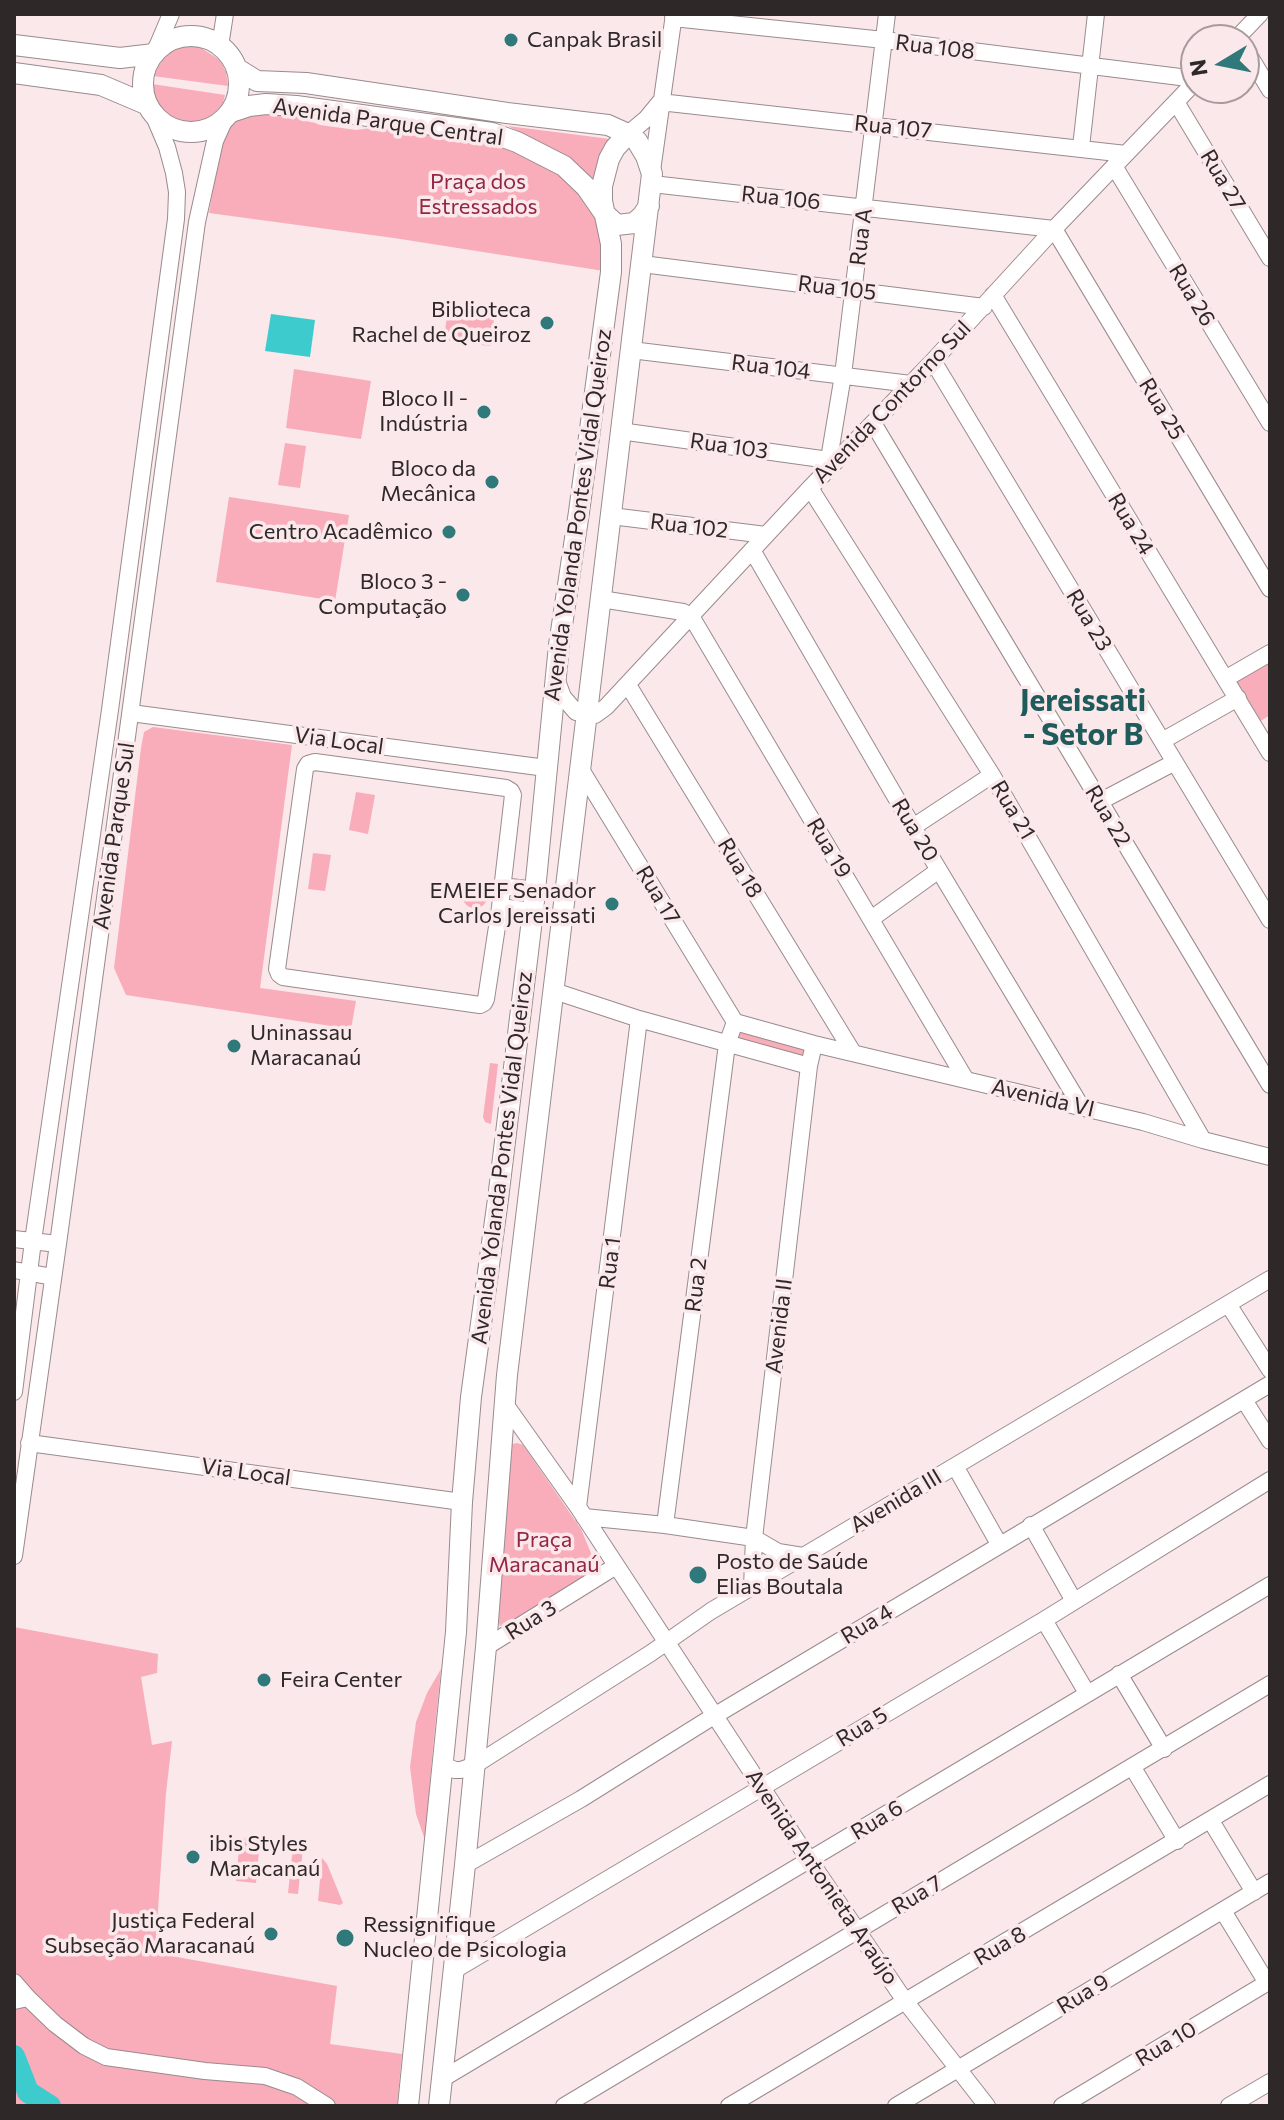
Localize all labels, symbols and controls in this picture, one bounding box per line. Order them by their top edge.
north arrow [1180,24,1260,104]
place label: Canpak Brasil [527,27,662,53]
street label: Rua 108 [894,29,976,65]
marker: Canpak Brasil [502,31,520,49]
text: N [1183,57,1213,78]
street label: Avenida Parque Central [271,93,505,151]
street label: Rua 107 [853,110,933,144]
street label: Rua 27 [1195,145,1251,215]
park label: Praça dos Estressados [418,169,538,220]
street label: Rua 106 [740,181,822,215]
street label: Rua A [844,207,878,267]
street label: Rua 26 [1163,259,1221,331]
street label: Rua 105 [796,270,878,306]
place label: Biblioteca Rachel de Queiroz [351,297,531,348]
marker: Biblioteca Rachel de Queiroz [538,314,556,332]
street label: Avenida Contorno Sul [808,315,976,489]
street label: Avenida Yolanda Pontes Vidal Queiroz [539,327,617,703]
street label: Rua 104 [730,349,812,385]
street label: Rua 25 [1133,373,1191,445]
place label: Bloco II - Indústria [379,386,468,438]
marker: Bloco II - Indústria [475,403,493,421]
street label: Rua 103 [688,427,770,465]
place label: Bloco da Mecânica [380,456,476,508]
marker: Bloco da Mecânica [483,473,501,491]
street label: Rua 24 [1102,488,1160,560]
street label: Rua 102 [648,508,730,544]
place label: Centro Acadêmico [249,519,433,545]
marker: Centro Acadêmico [440,523,458,541]
place label: Bloco 3 - Computação [318,569,447,620]
street label: Rua 23 [1060,584,1118,656]
marker: Bloco 3 - Computação [454,586,472,604]
district label: Jereissati - Setor B [1020,683,1146,754]
street label: Via Local [293,722,385,760]
street label: Avenida Parque Sul [88,741,140,931]
street label: Rua 21 [985,776,1041,844]
street label: Rua 22 [1079,780,1137,852]
street label: Rua 20 [886,794,944,866]
street label: Rua 19 [801,813,857,883]
street label: Rua 18 [712,833,768,903]
street label: Rua 17 [630,861,686,929]
place label: EMEIEF Senador Carlos Jereissati [430,878,596,930]
marker: EMEIEF Senador Carlos Jereissati [603,895,621,913]
street label: Avenida Yolanda Pontes Vidal Queiroz [466,970,538,1346]
place label: Uninassau Maracanaú [250,1020,361,1072]
marker: Uninassau Maracanaú [225,1037,243,1055]
street label: Avenida VI [989,1073,1097,1123]
street label: Rua 1 [594,1236,626,1290]
street label: Rua 2 [680,1256,712,1314]
street label: Avenida II [760,1277,798,1375]
street label: Via Local [200,1453,292,1491]
street label: Avenida III [845,1463,947,1539]
park label: Praça Maracanaú [488,1527,600,1578]
place label: Posto de Saúde Elias Boutala [716,1549,868,1600]
marker: Posto de Saúde Elias Boutala [687,1564,709,1586]
street label: Rua 3 [501,1594,561,1646]
street label: Rua 4 [836,1598,898,1650]
place label: Feira Center [280,1667,402,1693]
marker: Feira Center [255,1671,273,1689]
street label: Rua 5 [832,1701,892,1753]
street label: Avenida Antonieta Araújo [740,1764,904,1990]
street label: Rua 6 [846,1794,908,1846]
place label: ibis Styles Maracanaú [209,1831,320,1882]
marker: ibis Styles Maracanaú [184,1848,202,1866]
street label: Rua 7 [887,1870,947,1920]
place label: Justiça Federal Subseção Maracanaú [45,1908,255,1960]
place label: Ressignifique Nucleo de Psicologia [363,1912,567,1964]
street label: Rua 8 [969,1921,1031,1971]
marker: Justiça Federal Subseção Maracanaú [262,1925,280,1943]
marker: Ressignifique Nucleo de Psicologia [334,1927,356,1949]
street label: Rua 9 [1052,1968,1114,2020]
street label: Rua 10 [1131,2016,1201,2072]

